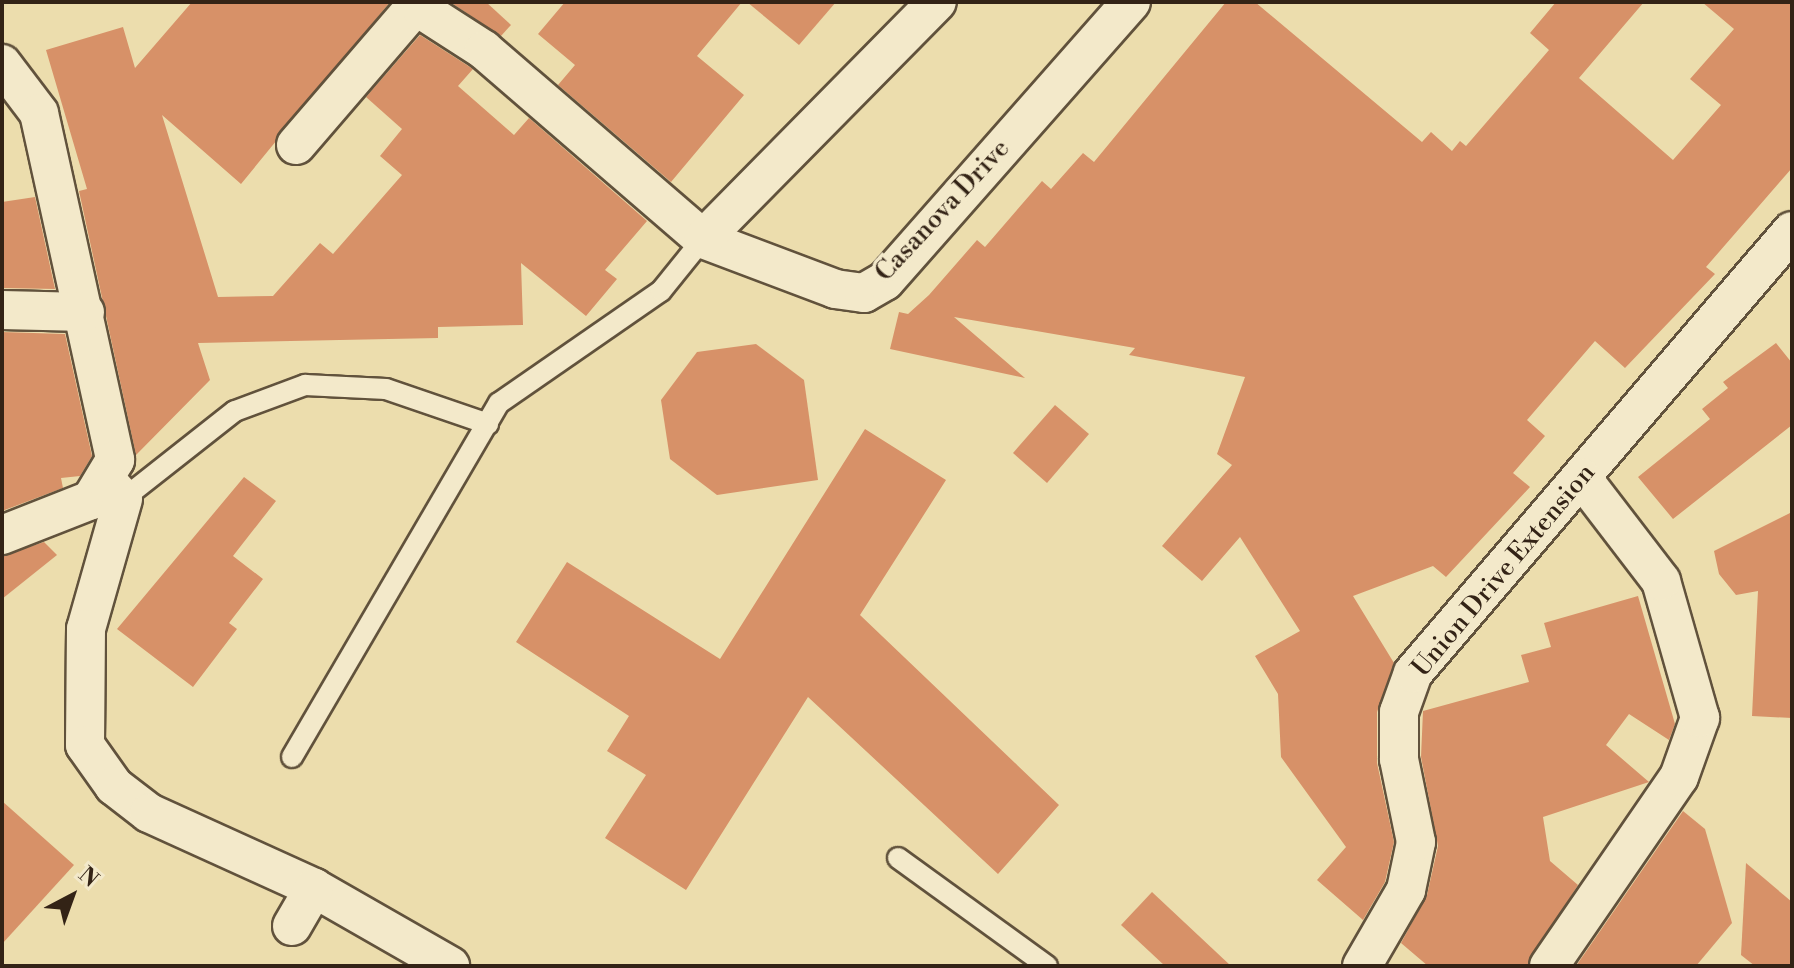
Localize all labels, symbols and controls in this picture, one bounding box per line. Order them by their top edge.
street label: Casanova Drive [869,134,1017,288]
street label: Union Drive Extension [1406,458,1602,684]
north arrow [32,856,112,936]
text: N [73,862,103,893]

